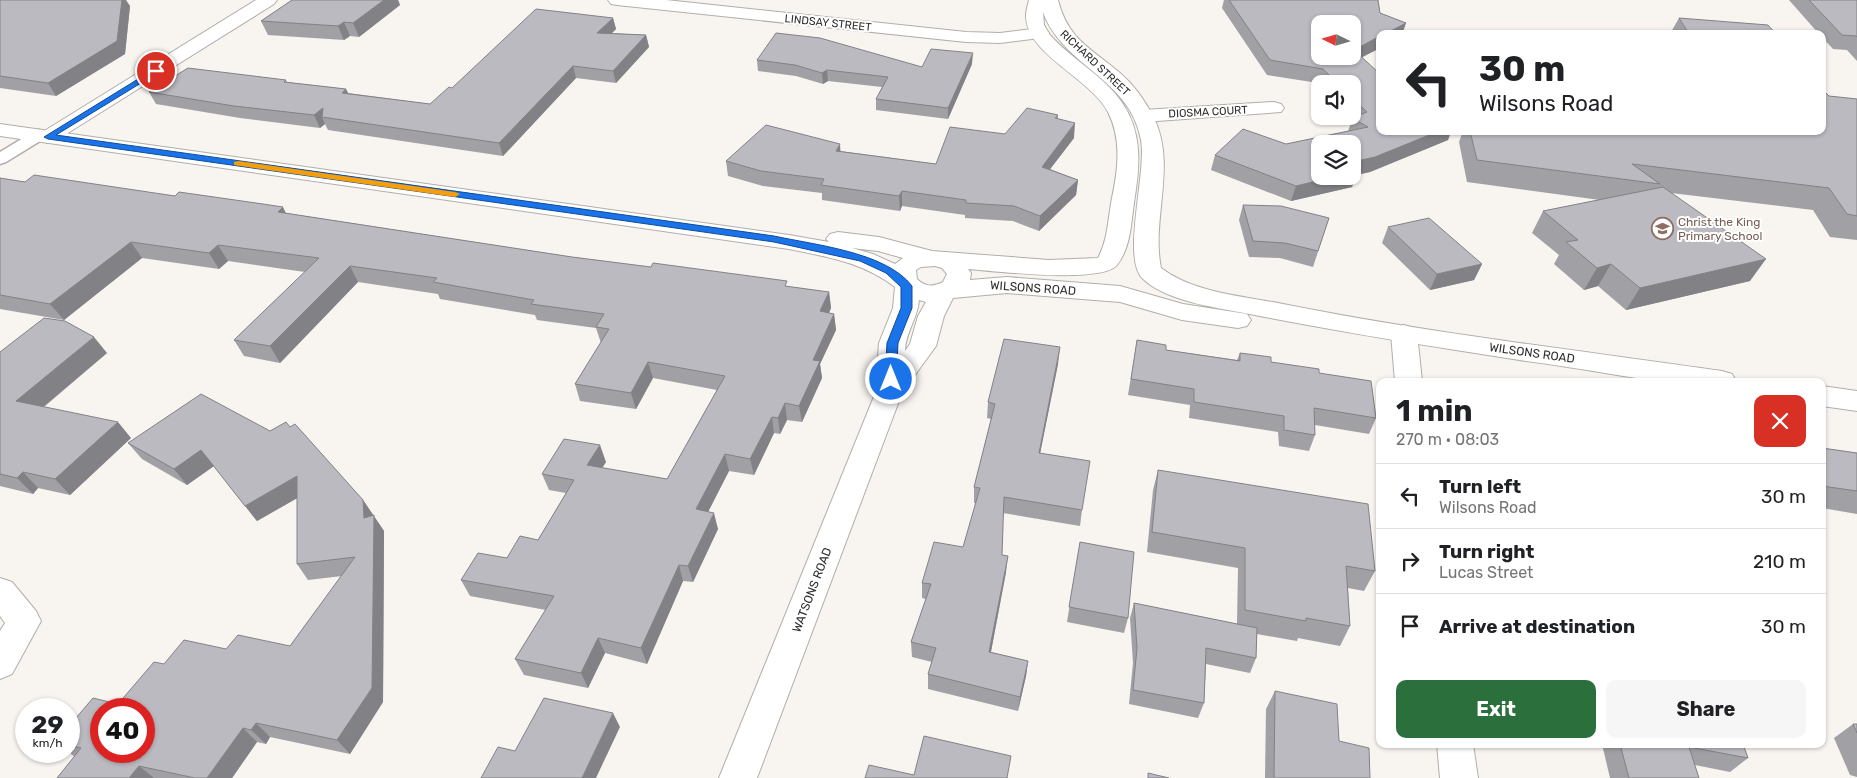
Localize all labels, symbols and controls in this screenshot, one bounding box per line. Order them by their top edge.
street label: LINDSAY STREET [784,12,873,34]
north arrow [1311,15,1361,65]
map controls [1311,15,1361,185]
street label: RICHARD STREET [1058,27,1133,99]
text: 30 m [1479,48,1565,90]
pin [135,50,177,92]
icon: left [1396,50,1461,115]
icon: arrive [142,57,170,85]
button: sound [1311,75,1361,125]
text: Wilsons Road [1479,90,1613,117]
street label: DIOSMA COURT [1168,103,1249,121]
button: layers [1311,135,1361,185]
place label: Christ the King Primary School [1678,215,1762,243]
school or university icon: Christ the King Primary School [1650,217,1674,241]
street label: WILSONS ROAD [990,278,1076,298]
street label: WILSONS ROAD [1488,340,1576,366]
position arrow [864,352,916,404]
text: 1 min [1396,393,1473,429]
button: close [1754,395,1806,447]
text: 270 m · 08:03 [1396,430,1499,449]
text: Turn left [1439,475,1521,498]
icon: left [1396,482,1424,510]
text: 30 m [1761,485,1806,508]
text: Wilsons Road [1439,498,1537,517]
text: Turn right [1439,540,1534,563]
street label: WATSONS ROAD [789,546,835,634]
icon: right [1396,547,1424,575]
text: 210 m [1753,550,1806,573]
text: Lucas Street [1439,563,1533,582]
icon: arrive [1396,612,1424,640]
text: Arrive at destination [1439,615,1635,638]
text: 30 m [1761,615,1806,638]
button: Exit [1396,680,1596,738]
button: Share [1606,680,1806,738]
speed limit sign: 40 [90,698,155,763]
text: 29 [31,710,64,739]
text: km/h [33,736,62,750]

